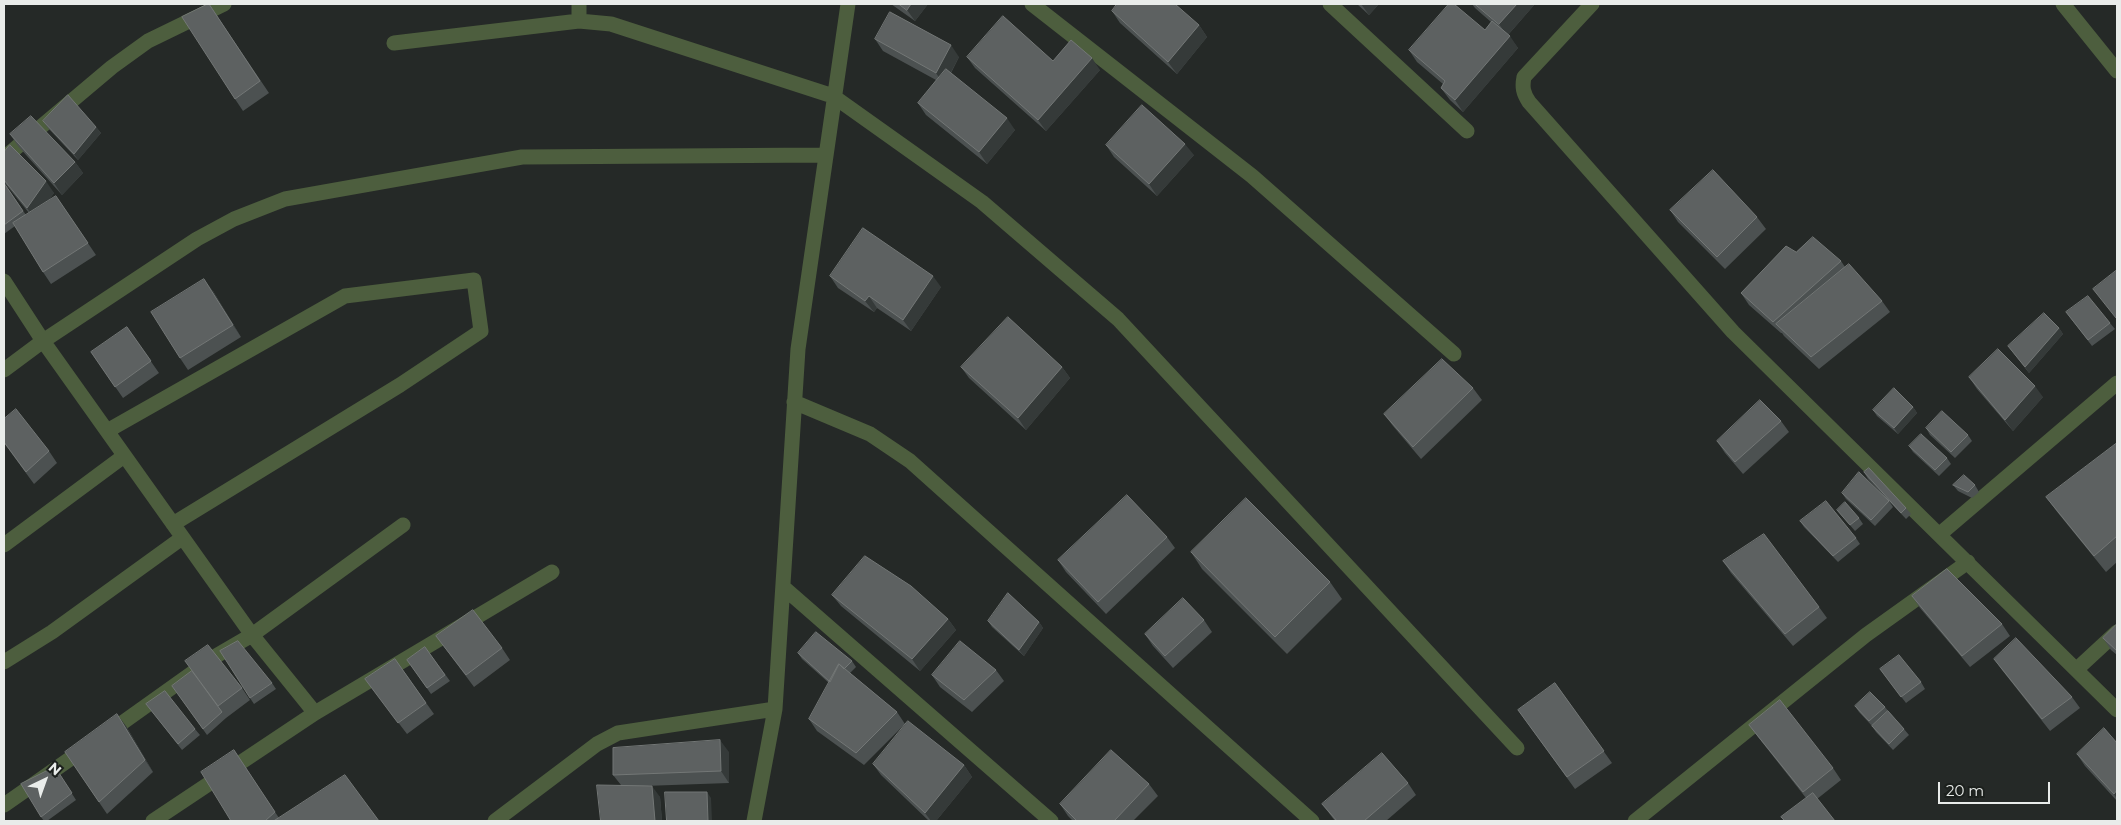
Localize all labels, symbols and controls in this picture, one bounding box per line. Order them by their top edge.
north arrow [20,755,70,805]
text: N [45,758,65,779]
scale bar [1941,772,2054,804]
text: 20 m [1946,781,1984,800]

